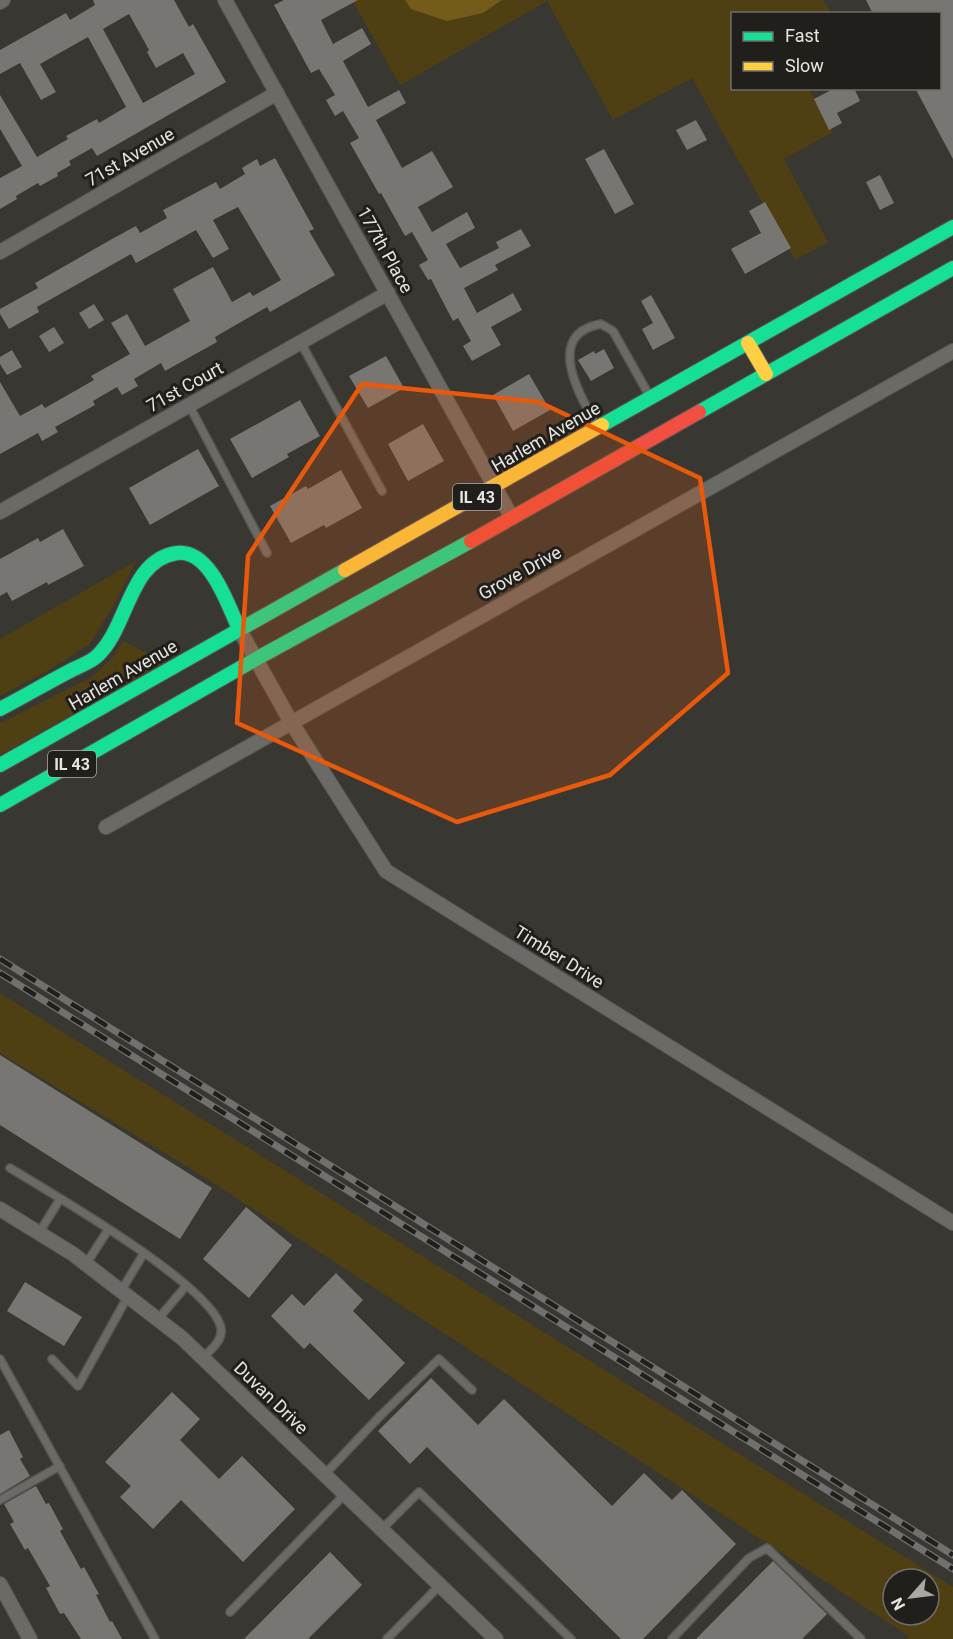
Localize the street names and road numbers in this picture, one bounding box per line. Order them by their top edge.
street label: 71st Avenue [82,123,178,190]
street label: 177th Place [353,203,418,296]
street label: 71st Court [143,357,227,416]
street label: Harlem Avenue [488,397,604,476]
road number: IL 43 [453,484,501,510]
street label: Grove Drive [475,541,565,604]
street label: Harlem Avenue [65,635,181,714]
road number: IL 43 [48,751,96,777]
street label: Timber Drive [511,921,608,992]
street label: Duvan Drive [230,1357,313,1438]

